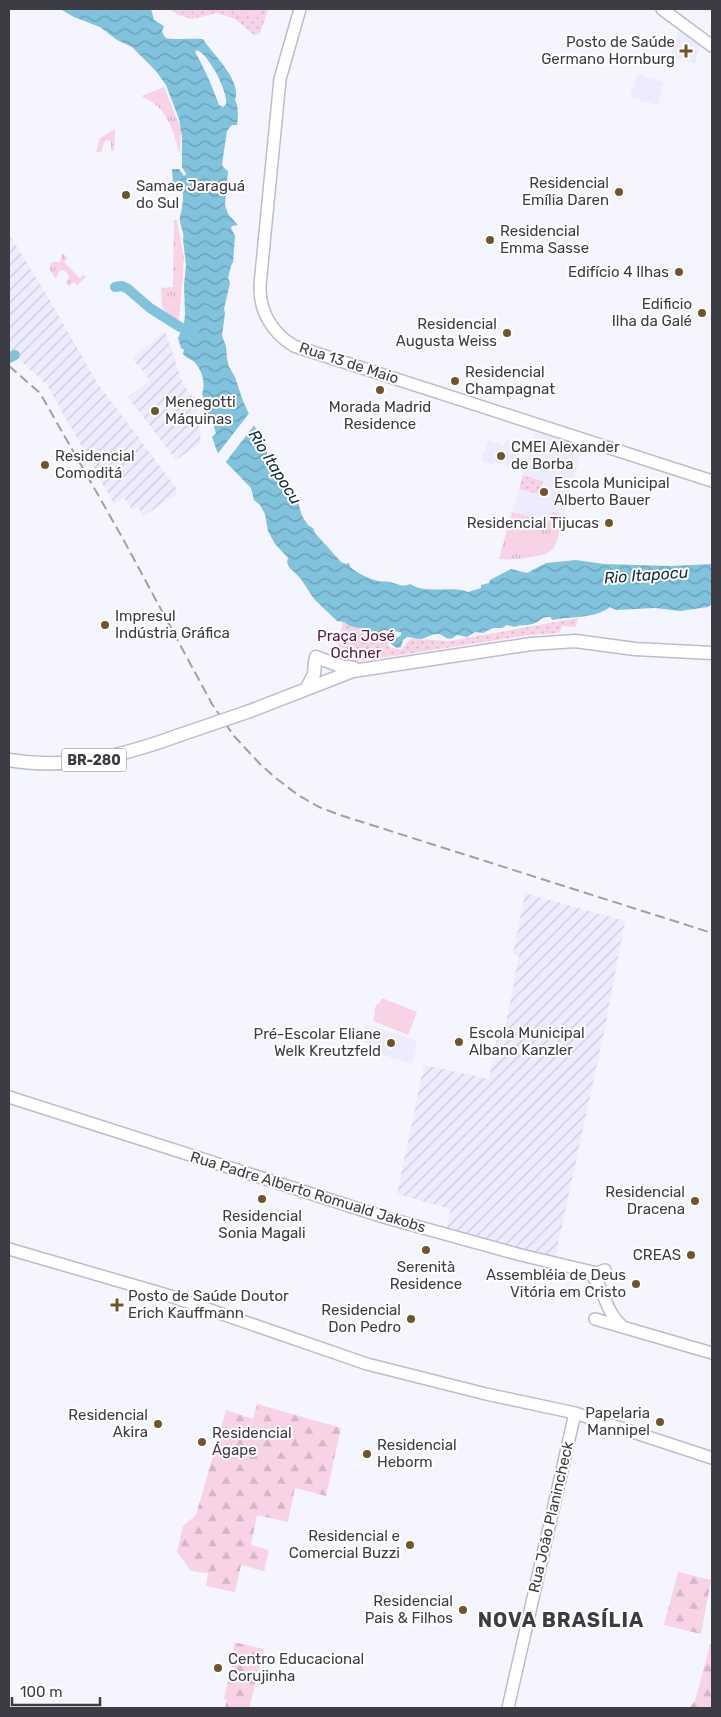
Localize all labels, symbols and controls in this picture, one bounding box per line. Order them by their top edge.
place label: Posto de Saúde Germano Hornburg [541,33,675,68]
marker: Posto de Saúde Germano Hornburg [679,44,693,58]
place label: Residencial Emília Daren [522,174,609,209]
place label: Samae Jaraguá do Sul [136,177,245,212]
marker: Residencial Emília Daren [613,186,625,198]
marker: Samae Jaraguá do Sul [120,189,132,201]
place label: Residencial Emma Sasse [500,222,589,257]
marker: Residencial Emma Sasse [484,234,496,246]
place label: Edifício 4 Ilhas [568,263,669,281]
marker: Edifício 4 Ilhas [673,266,685,278]
place label: Edificio Ilha da Galé [612,295,692,330]
marker: Edificio Ilha da Galé [696,307,708,319]
place label: Residencial Augusta Weiss [396,315,497,350]
marker: Residencial Augusta Weiss [501,327,513,339]
street label: Rua 13 de Maio [297,338,401,388]
place label: Residencial Champagnat [465,363,555,398]
marker: Residencial Champagnat [449,375,461,387]
marker: Morada Madrid Residence [374,384,386,396]
place label: Menegotti Máquinas [165,393,236,428]
place label: Morada Madrid Residence [329,398,431,433]
marker: Menegotti Máquinas [149,405,161,417]
water label: Rio Itapocu [245,426,306,508]
place label: CMEI Alexander de Borba [511,438,620,473]
place label: Residencial Comoditá [55,447,135,482]
marker: CMEI Alexander de Borba [495,450,507,462]
marker: Residencial Comoditá [39,459,51,471]
place label: Escola Municipal Alberto Bauer [554,474,670,509]
marker: Escola Municipal Alberto Bauer [538,486,550,498]
place label: Residencial Tijucas [467,514,599,532]
marker: Residencial Tijucas [603,517,615,529]
water label: Rio Itapocu [603,563,689,587]
place label: Impresul Indústria Gráfica [115,607,230,642]
marker: Impresul Indústria Gráfica [99,619,111,631]
park label: Praça José Ochner [317,627,395,662]
road number: BR-280 [62,748,126,772]
place label: Escola Municipal Albano Kanzler [469,1024,585,1059]
place label: Pré-Escolar Eliane Welk Kreutzfeld [254,1025,381,1060]
marker: Escola Municipal Albano Kanzler [453,1036,465,1048]
marker: Pré-Escolar Eliane Welk Kreutzfeld [385,1037,397,1049]
street label: Rua Padre Alberto Romuald Jakobs [188,1148,428,1237]
place label: Residencial Dracena [605,1183,685,1218]
marker: Residencial Sonia Magali [256,1193,268,1205]
marker: Residencial Dracena [689,1195,701,1207]
place label: Residencial Sonia Magali [218,1207,306,1242]
marker: Serenità Residence [420,1244,432,1256]
place label: CREAS [633,1246,681,1264]
marker: CREAS [685,1249,697,1261]
place label: Serenità Residence [390,1258,462,1293]
place label: Assembléia de Deus Vitória em Cristo [486,1266,626,1301]
marker: Assembléia de Deus Vitória em Cristo [630,1278,642,1290]
place label: Posto de Saúde Doutor Erich Kauffmann [128,1287,289,1322]
marker: Posto de Saúde Doutor Erich Kauffmann [110,1298,124,1312]
place label: Residencial Don Pedro [321,1301,401,1336]
marker: Residencial Don Pedro [405,1313,417,1325]
place label: Papelaria Mannipel [585,1404,650,1439]
place label: Residencial Akira [68,1406,148,1441]
marker: Papelaria Mannipel [654,1416,666,1428]
marker: Residencial Akira [152,1418,164,1430]
place label: Residencial Ágape [212,1424,292,1459]
marker: Residencial Ágape [196,1436,208,1448]
place label: Residencial Heborm [377,1436,457,1471]
street label: Rua João Planincheck [525,1439,577,1594]
marker: Residencial Heborm [361,1448,373,1460]
place label: Residencial e Comercial Buzzi [289,1527,400,1562]
marker: Residencial e Comercial Buzzi [404,1539,416,1551]
place label: Residencial Pais & Filhos [365,1592,453,1627]
marker: Residencial Pais & Filhos [457,1604,469,1616]
district label: NOVA BRASÍLIA [478,1608,644,1632]
place label: Centro Educacional Corujinha [228,1650,364,1685]
marker: Centro Educacional Corujinha [212,1662,224,1674]
scale bar [12,1674,100,1706]
text: 100 m [20,1683,62,1701]

